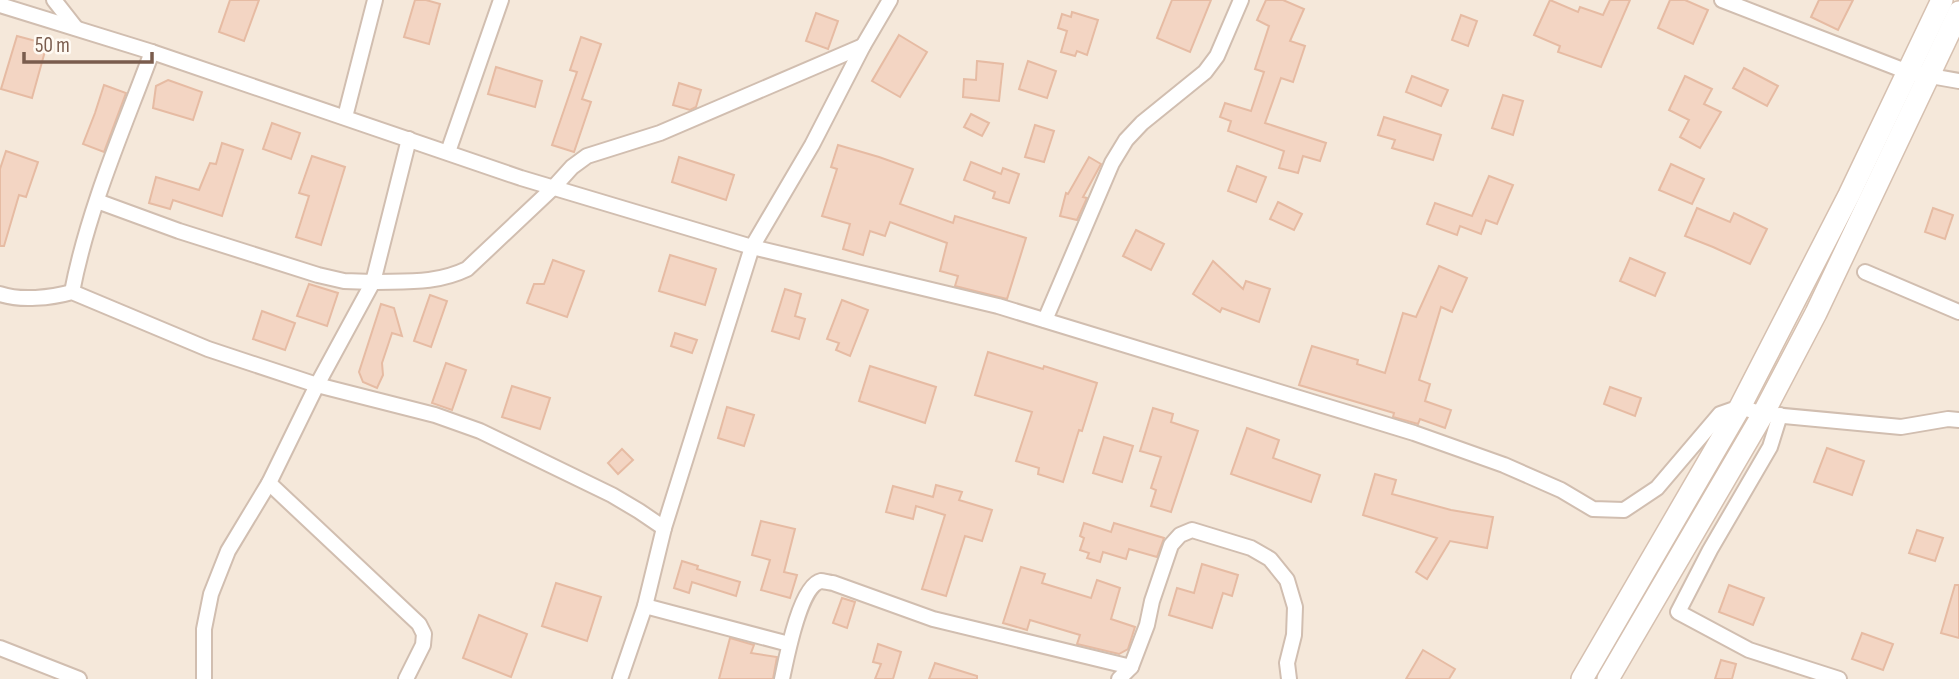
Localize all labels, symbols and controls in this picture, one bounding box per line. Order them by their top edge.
scale bar [24,21,152,65]
text: 50 m [35,33,70,58]

